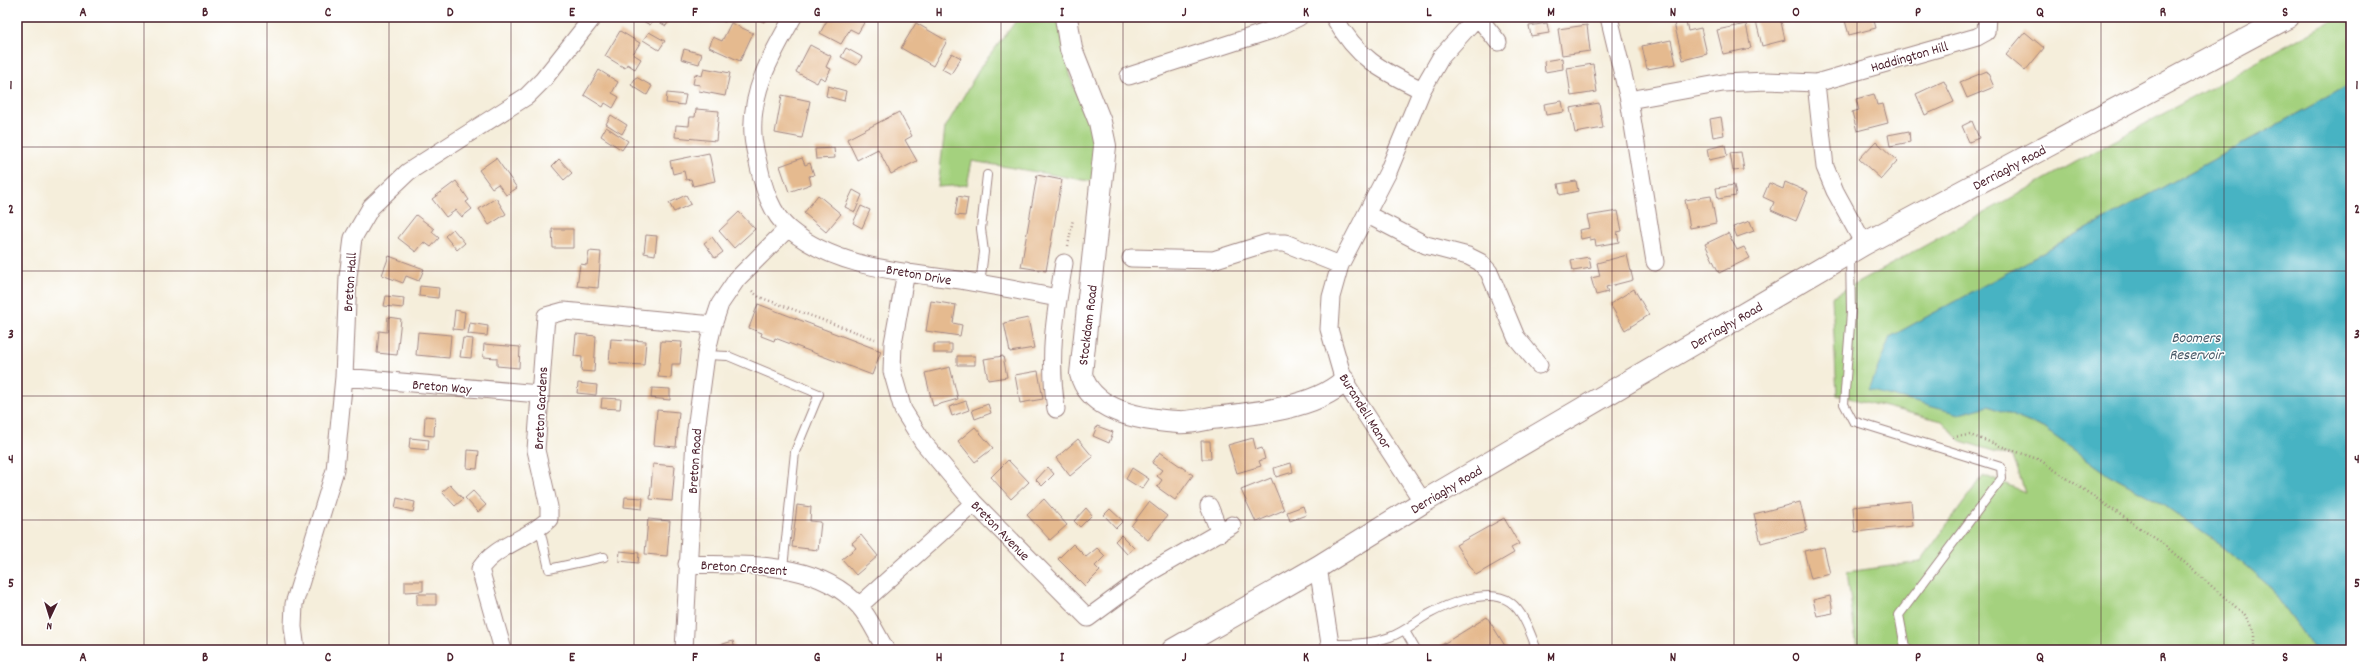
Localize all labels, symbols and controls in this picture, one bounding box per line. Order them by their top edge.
text: A [79,4,87,23]
text: B [202,4,208,23]
text: C [325,4,332,23]
text: D [447,4,454,23]
text: E [569,4,576,23]
text: F [692,4,698,23]
text: G [814,4,821,23]
text: H [936,4,943,23]
text: I [1060,4,1065,23]
text: J [1182,4,1187,23]
text: K [1303,4,1309,23]
text: L [1426,4,1432,23]
text: M [1547,4,1555,23]
text: N [1670,4,1676,23]
text: O [1792,4,1800,23]
text: P [1915,4,1921,23]
text: Q [2036,4,2044,23]
text: R [2160,4,2166,23]
text: S [2282,4,2288,23]
street label: Haddington Hill [1869,37,1951,78]
text: 1 [10,77,13,96]
text: 1 [2356,77,2359,96]
street label: Derriaghy Road [1970,141,2050,196]
text: 2 [8,201,14,220]
text: 2 [2354,201,2360,220]
street label: Breton Hall [339,251,363,312]
street label: Breton Drive [884,260,953,292]
street label: Stockdam Road [1074,284,1104,367]
street label: Derriaghy Road [1687,298,1767,356]
text: 3 [8,326,14,345]
text: 3 [2354,326,2360,345]
water label: Boomers Reservoir [2169,328,2224,367]
street label: Breton Gardens [530,366,554,450]
street label: Burandell Manor [1333,370,1396,455]
street label: Breton Way [411,375,473,401]
street label: Breton Road [684,428,708,494]
text: 4 [8,451,14,470]
text: 4 [2354,451,2360,470]
street label: Derriaghy Road [1407,461,1487,520]
street label: Breton Avenue [965,497,1034,566]
street label: Breton Crescent [700,556,788,582]
text: 5 [8,575,14,594]
text: 5 [2354,575,2360,594]
north arrow [30,597,70,637]
text: N [46,617,53,633]
text: A [79,649,87,667]
text: B [202,649,208,667]
text: C [325,649,332,667]
text: D [447,649,454,667]
text: E [569,649,576,667]
text: F [692,649,698,667]
text: G [814,649,821,667]
text: H [936,649,943,667]
text: I [1060,649,1065,667]
text: J [1182,649,1187,667]
text: K [1303,649,1309,667]
text: L [1426,649,1432,667]
text: M [1547,649,1555,667]
text: N [1670,649,1676,667]
text: O [1792,649,1800,667]
text: P [1915,649,1921,667]
text: Q [2036,649,2044,667]
text: R [2160,649,2166,667]
text: S [2282,649,2288,667]

